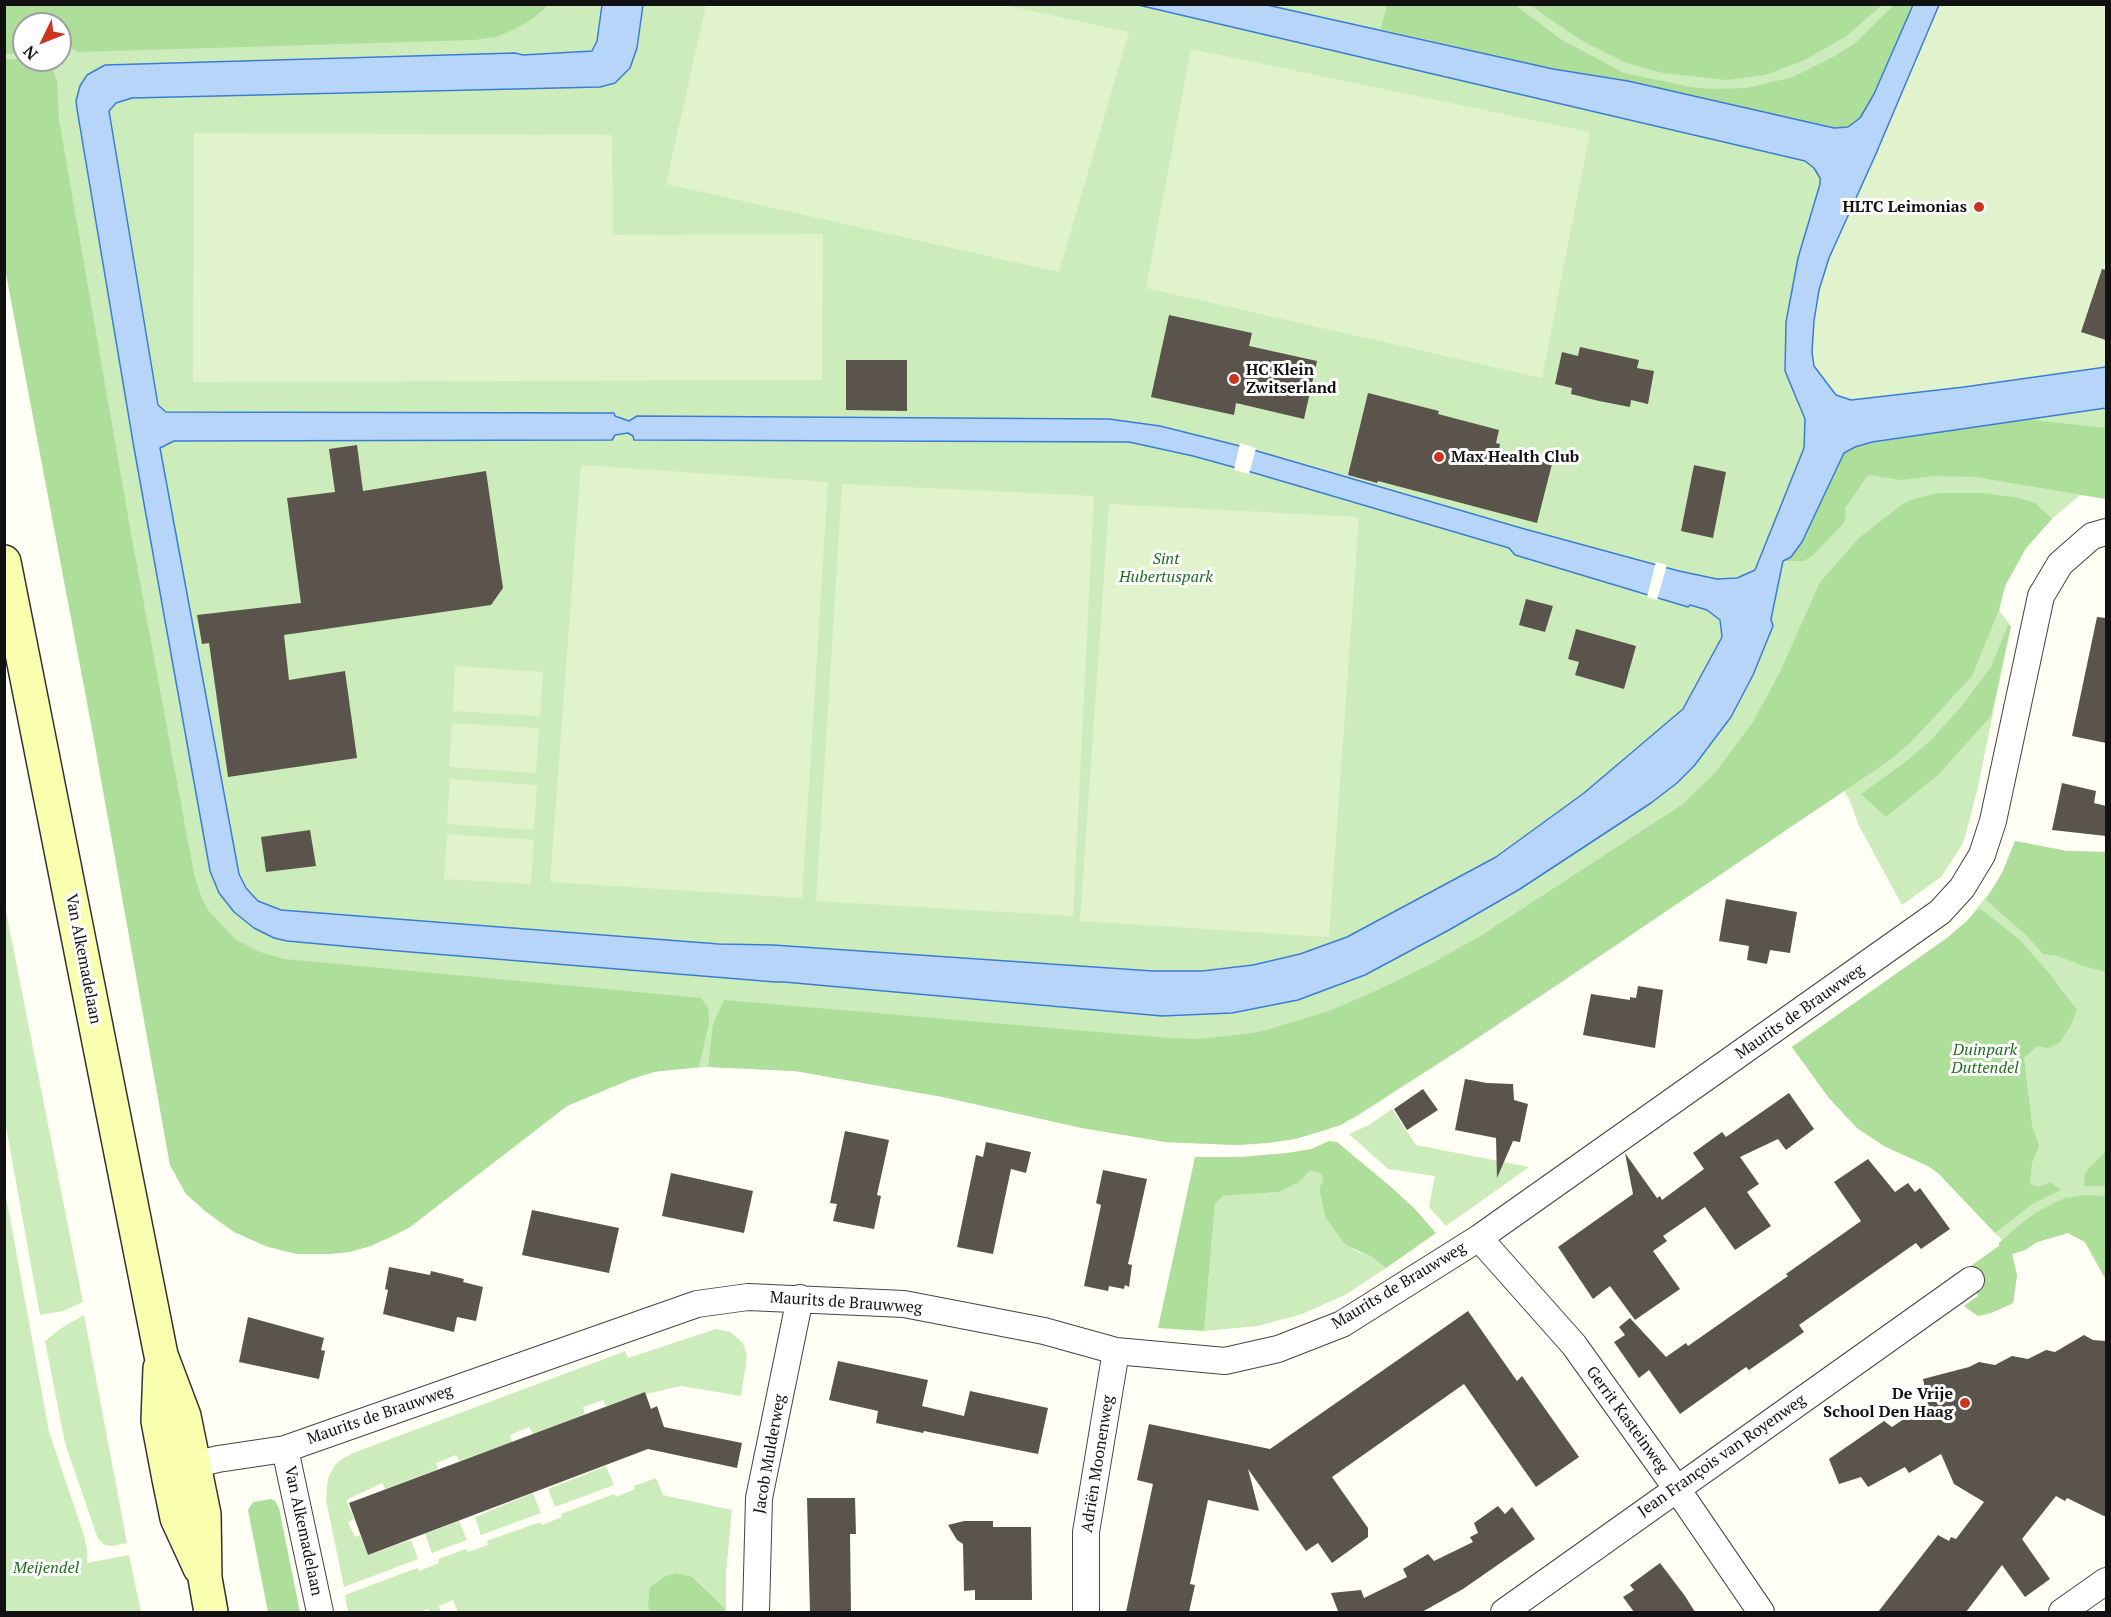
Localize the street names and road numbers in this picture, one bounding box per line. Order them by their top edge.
street label: Van Alkemadelaan [61,892,105,1026]
street label: Maurits de Brauwweg [1732,960,1868,1064]
street label: Maurits de Brauwweg [1328,1238,1470,1334]
street label: Maurits de Brauwweg [769,1288,923,1318]
street label: Gerrit Kasteinweg [1582,1363,1672,1477]
street label: Maurits de Brauwweg [305,1381,455,1449]
street label: Jean François van Royenweg [1634,1391,1810,1521]
street label: Jacob Mulderweg [750,1393,790,1515]
street label: Adriën Moonenweg [1078,1394,1118,1534]
street label: Van Alkemadelaan [280,1464,326,1598]

